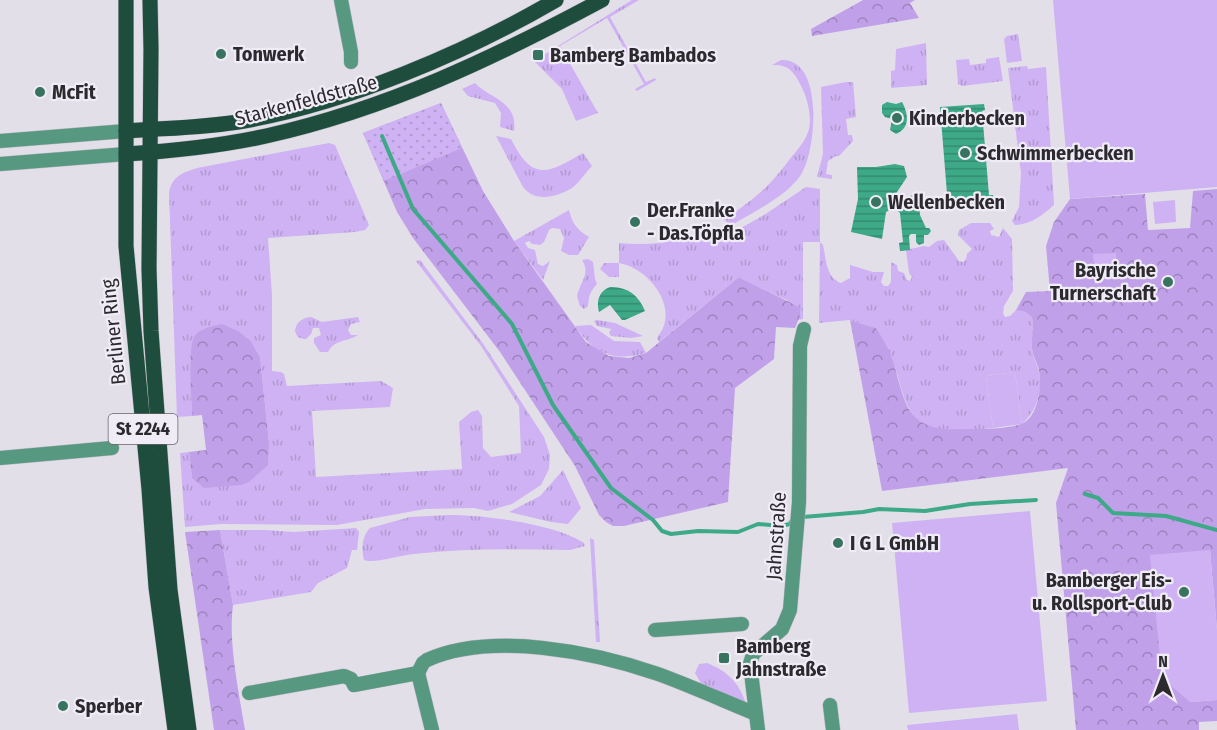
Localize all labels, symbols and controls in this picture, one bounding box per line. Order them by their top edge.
place label: Tonwerk [233,42,305,66]
place label: Bamberg Bambados [550,43,716,67]
marker: Tonwerk [214,47,228,61]
marker: Bamberg Bambados [531,48,545,62]
street label: Starkenfeldstraße [232,69,380,131]
place label: McFit [52,80,97,104]
marker: McFit [33,85,47,99]
place label: Kinderbecken [909,106,1025,130]
marker: Kinderbecken [890,111,904,125]
place label: Schwimmerbecken [977,141,1134,165]
marker: Schwimmerbecken [958,146,972,160]
place label: Wellenbecken [888,190,1005,214]
marker: Wellenbecken [869,195,883,209]
place label: Der.Franke - Das.Töpfla [647,198,744,245]
marker: Der.Franke - Das.Töpfla [628,215,642,229]
place label: Bayrische Turnerschaft [1050,258,1157,305]
marker: Bayrische Turnerschaft [1161,275,1175,289]
street label: Berliner Ring [95,277,130,386]
road number: St 2244 [108,414,178,444]
street label: Jahnstraße [761,491,791,581]
place label: I G L GmbH [850,531,939,555]
marker: I G L GmbH [831,536,845,550]
place label: Bamberger Eis- u. Rollsport-Club [1032,568,1172,615]
marker: Bamberger Eis- u. Rollsport-Club [1177,585,1191,599]
place label: Bamberg Jahnstraße [735,634,826,681]
north arrow [1133,646,1193,706]
marker: Bamberg Jahnstraße [717,651,731,665]
text: N [1158,652,1168,671]
place label: Sperber [75,694,143,718]
marker: Sperber [56,699,70,713]

